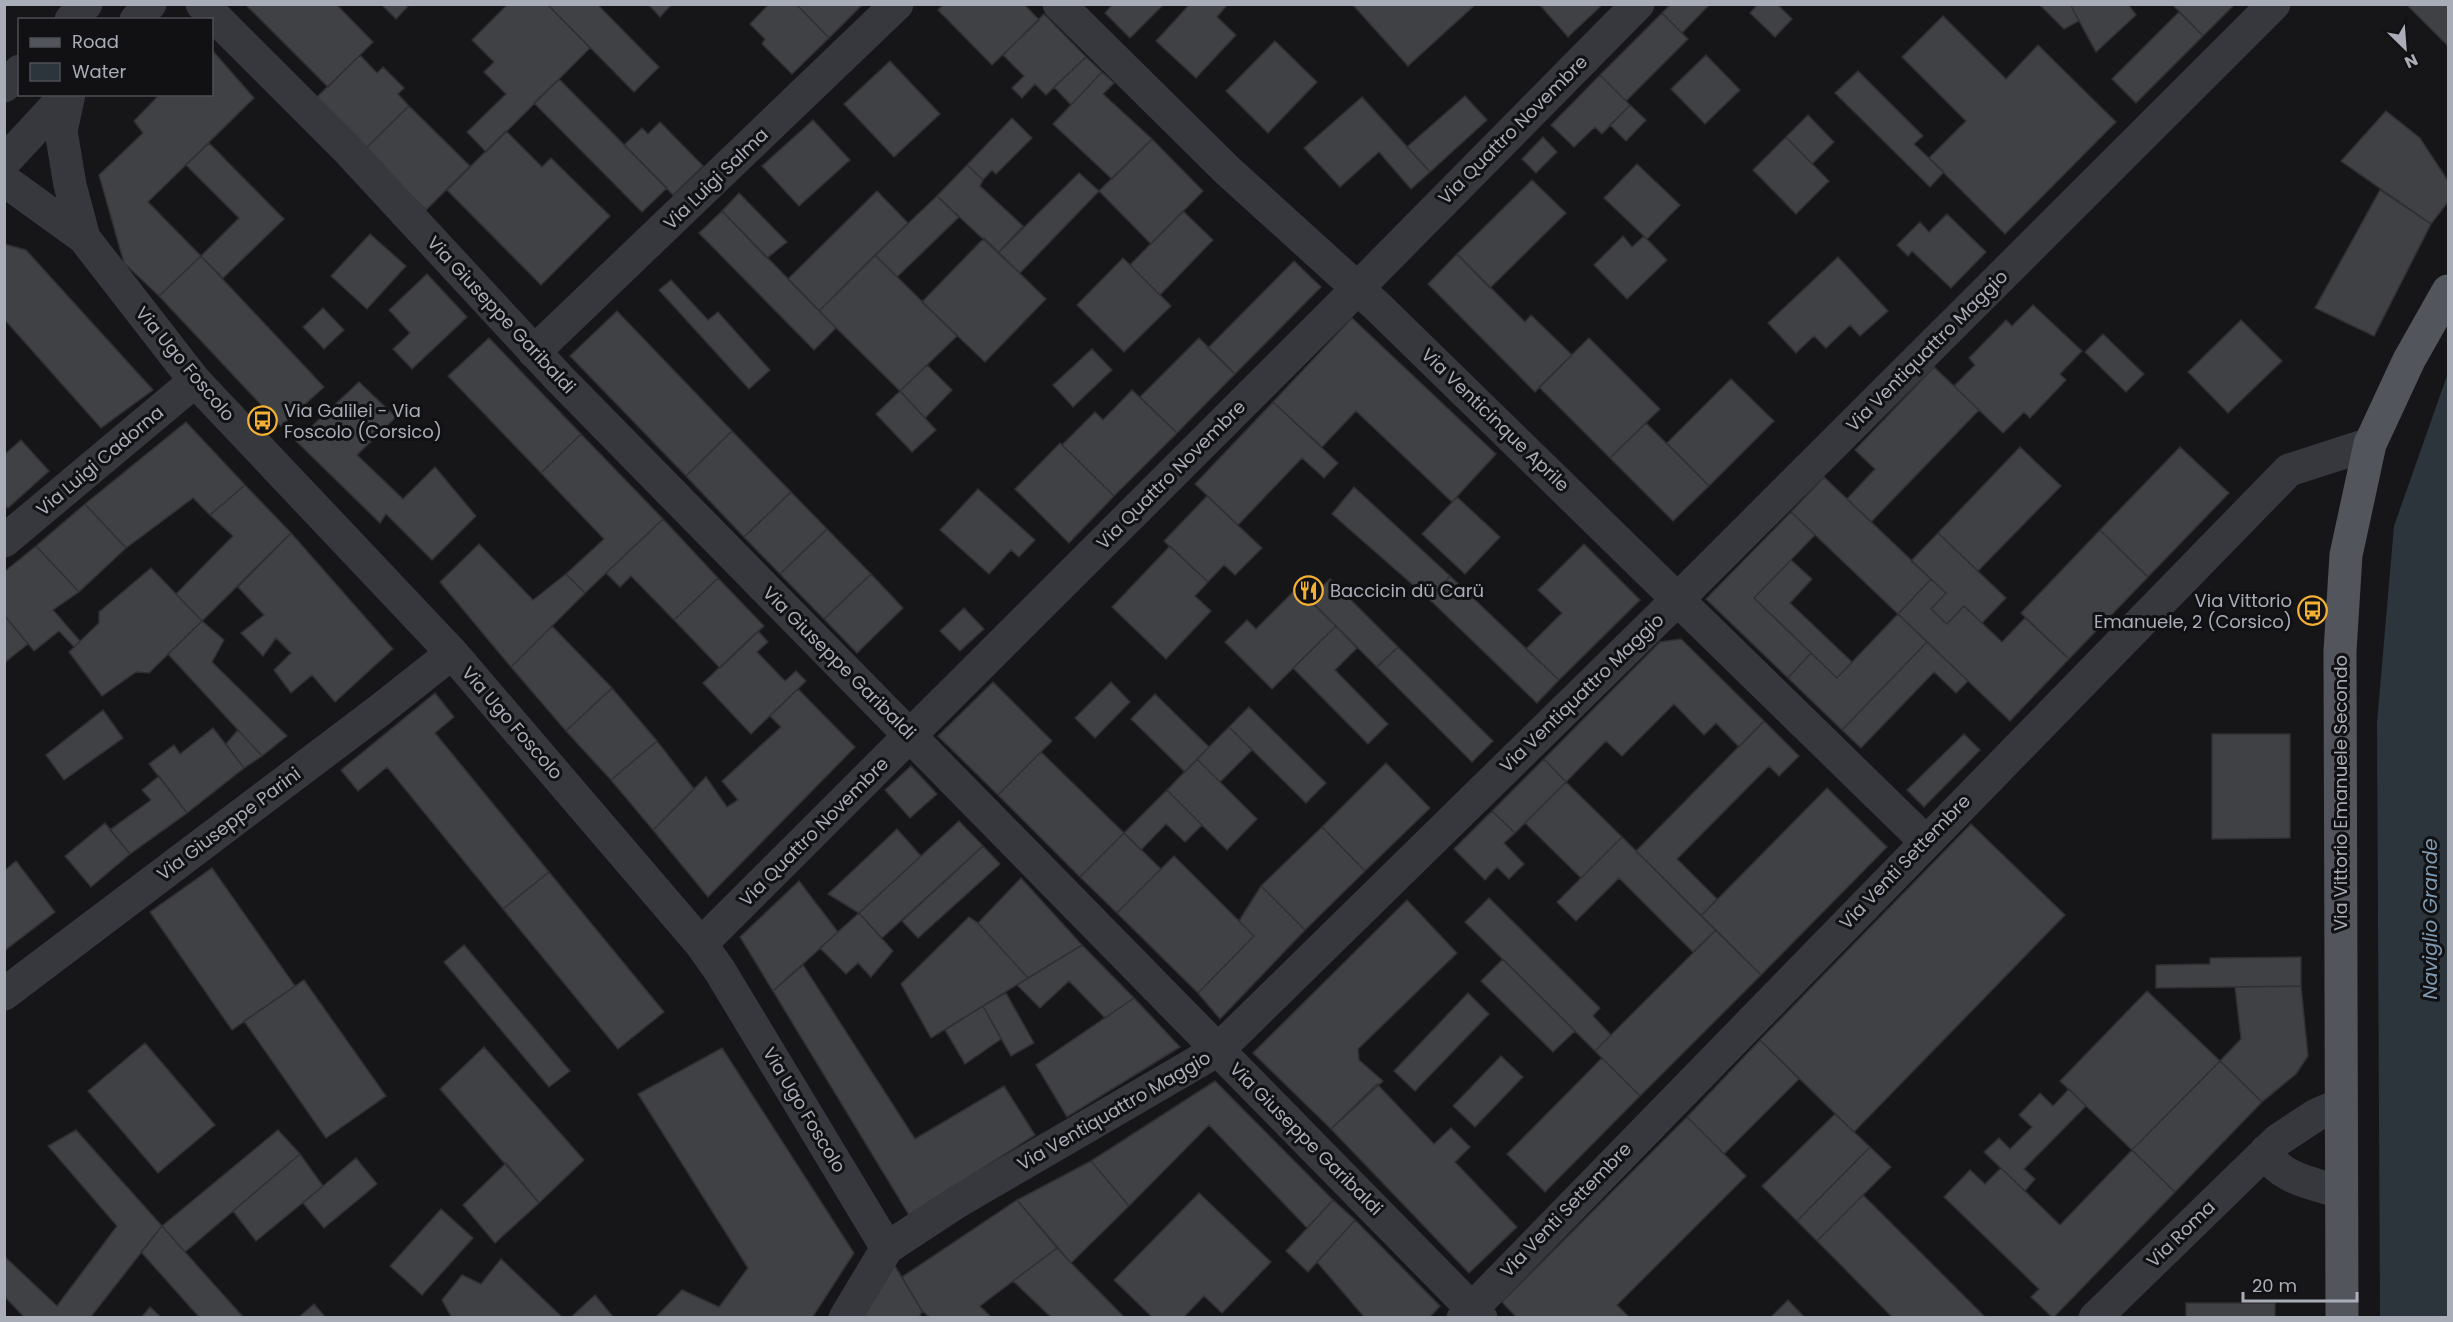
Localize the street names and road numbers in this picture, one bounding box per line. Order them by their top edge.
street label: Via Quattro Novembre [1433,50,1593,210]
street label: Via Luigi Salma [658,122,773,235]
street label: Via Giuseppe Garibaldi [422,230,581,399]
street label: Via Ventiquattro Maggio [1840,264,2013,437]
street label: Via Ugo Foscolo [130,301,241,426]
street label: Via Venticinque Aprile [1416,342,1575,497]
street label: Via Quattro Novembre [1091,395,1251,555]
street label: Via Luigi Cadorna [31,400,169,521]
street label: Via Giuseppe Garibaldi [757,581,921,745]
street label: Via Ventiquattro Maggio [1494,607,1669,778]
street label: Via Vittorio Emanuele Secondo [2328,655,2353,931]
street label: Via Ugo Foscolo [456,661,569,785]
street label: Via Quattro Novembre [734,752,894,912]
street label: Via Giuseppe Parini [152,761,306,886]
street label: Via Venti Settembre [1834,789,1976,935]
street label: Via Ugo Foscolo [757,1042,852,1177]
street label: Via Ventiquattro Maggio [1013,1045,1215,1176]
street label: Via Giuseppe Garibaldi [1224,1057,1388,1221]
street label: Via Venti Settembre [1495,1137,1637,1283]
street label: Via Roma [2141,1195,2221,1273]

